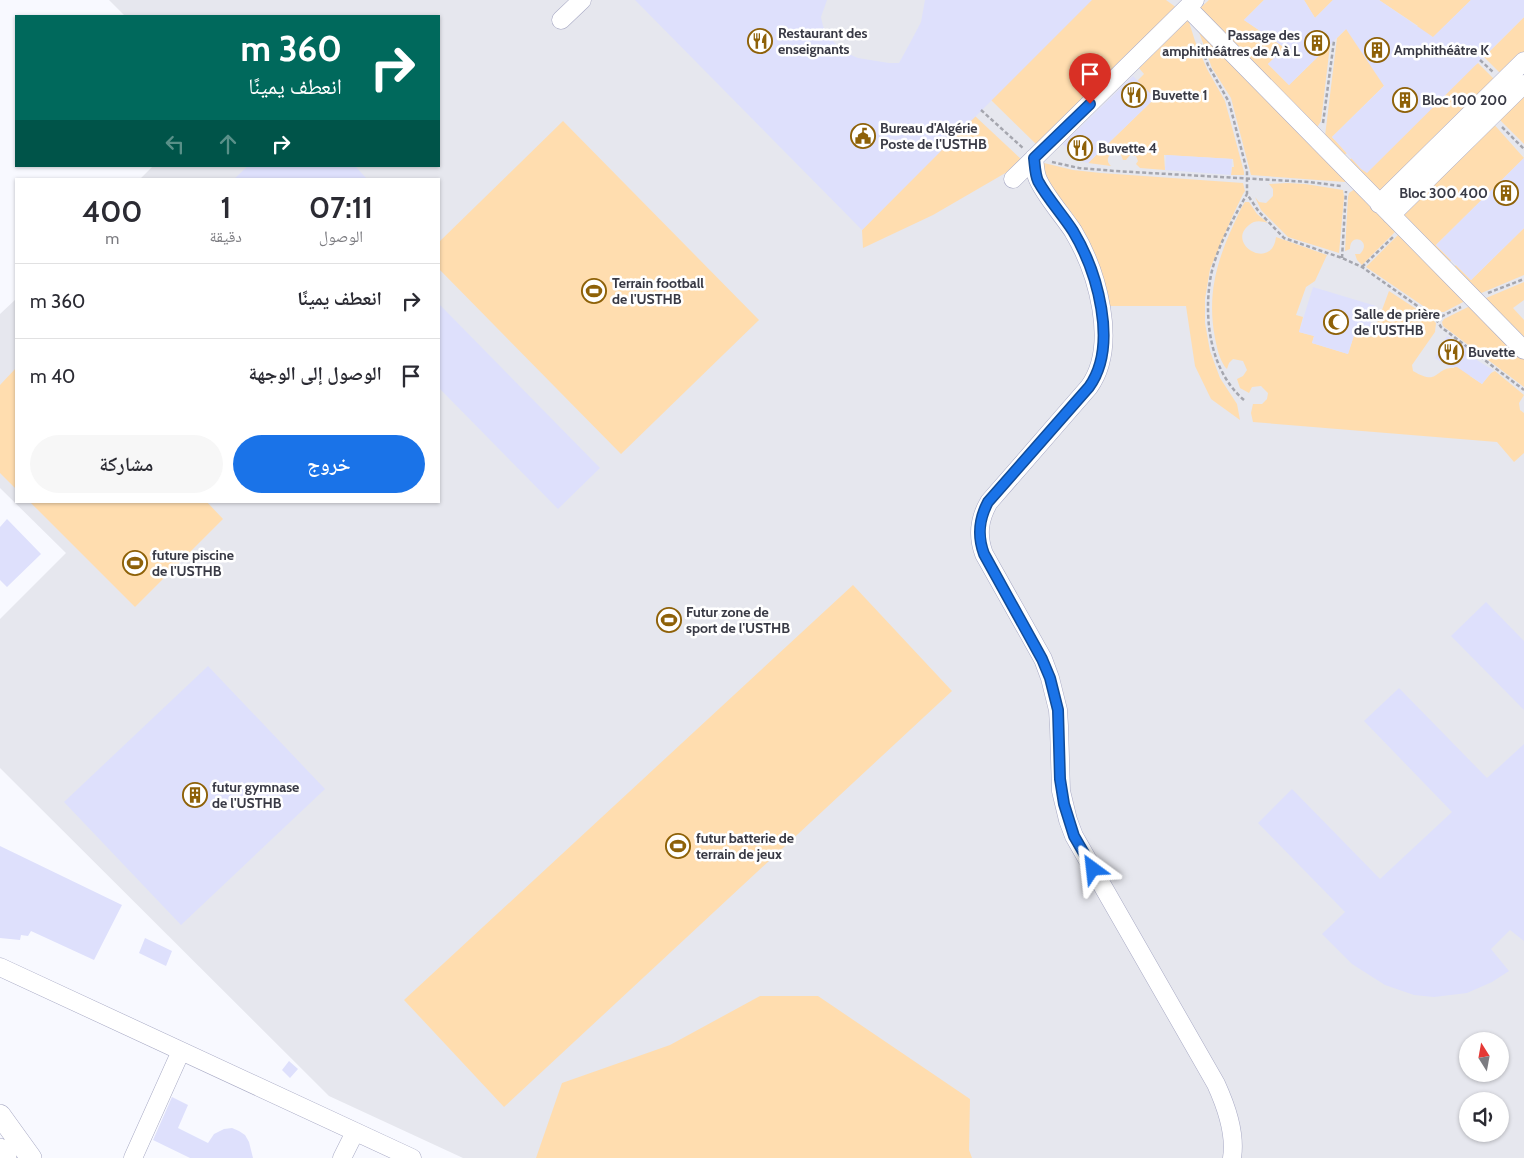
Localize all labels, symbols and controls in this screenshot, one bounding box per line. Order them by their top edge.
place label: Restaurant des enseignants [778,24,867,58]
place label: Passage des amphithéâtres de A à L [1162,26,1300,60]
text: 360 m [240,27,342,70]
restaurant icon: Restaurant des enseignants [747,28,773,54]
building icon: Passage des amphithéâtres de A à L [1304,30,1330,56]
icon: right [360,35,425,100]
building icon: Amphithéâtre K [1364,37,1390,63]
place label: Amphithéâtre K [1394,41,1489,59]
pin [1069,53,1111,104]
icon: arrive [1076,60,1104,88]
text: انعطف يمينًا [248,73,342,100]
restaurant icon: Buvette 1 [1121,82,1147,108]
place label: Buvette 1 [1152,86,1208,104]
building icon: Bloc 100 200 [1392,87,1418,113]
place label: Bloc 100 200 [1422,91,1507,109]
place label: Bureau d'Algérie Poste de l'USTHB [880,119,987,153]
public building icon: Bureau d'Algérie Poste de l'USTHB [850,123,876,149]
icon: left [161,130,189,158]
icon: ahead [214,130,242,158]
icon: right [267,130,295,158]
restaurant icon: Buvette 4 [1067,135,1093,161]
place label: Buvette 4 [1098,139,1157,157]
building icon: Bloc 300 400 [1493,180,1519,206]
place label: Bloc 300 400 [1399,184,1488,202]
text: 1 [220,189,231,226]
text: 07:11 [309,189,373,226]
text: 400 [82,193,142,230]
text: دقيقة [209,227,242,246]
text: الوصول [319,227,363,246]
text: m [105,229,119,248]
place label: Terrain football de l'USTHB [612,274,704,308]
sports icon: Terrain football de l'USTHB [581,278,607,304]
text: انعطف يمينًا [297,287,382,310]
icon: right [397,287,425,315]
text: 360 m [30,290,85,313]
place label: Salle de prière de l'USTHB [1354,305,1440,339]
mosque icon: Salle de prière de l'USTHB [1323,309,1349,335]
restaurant icon: Buvette [1438,339,1464,365]
place label: Buvette [1468,343,1515,361]
text: الوصول إلى الوجهة [249,362,382,385]
icon: arrive [397,362,425,390]
text: 40 m [30,365,75,388]
button: مشاركة [30,435,223,493]
button: خروج [233,435,425,493]
place label: future piscine de l'USTHB [152,546,234,580]
sports icon: future piscine de l'USTHB [122,550,148,576]
place label: Futur zone de sport de l'USTHB [686,603,790,637]
sports icon: Futur zone de sport de l'USTHB [656,607,682,633]
place label: futur gymnase de l'USTHB [212,778,299,812]
building icon: futur gymnase de l'USTHB [182,782,208,808]
place label: futur batterie de terrain de jeux [696,829,794,863]
sports icon: futur batterie de terrain de jeux [665,833,691,859]
position arrow [1066,842,1118,894]
north arrow [1459,1032,1509,1082]
map controls [1459,1032,1509,1142]
button: sound [1459,1092,1509,1142]

